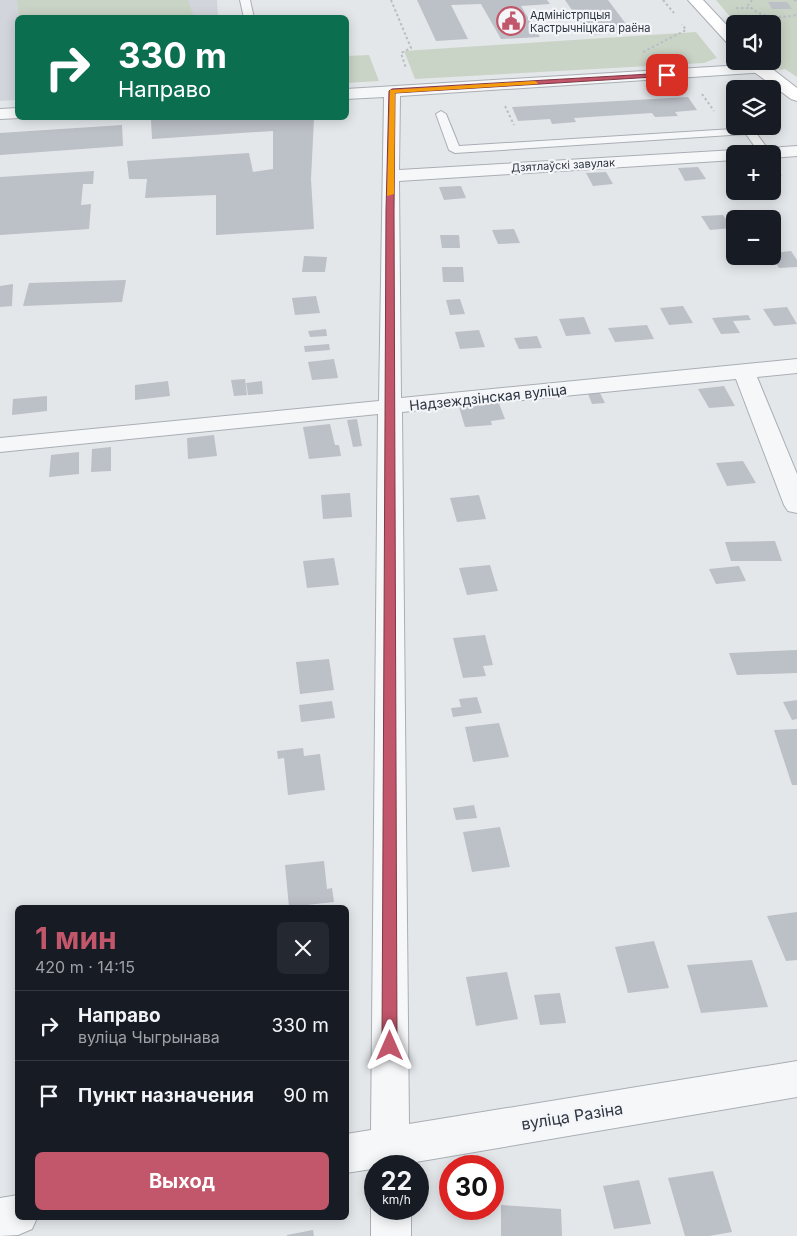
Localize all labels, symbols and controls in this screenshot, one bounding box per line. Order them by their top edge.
public building icon: Адміністрпцыя Кастрычніцкага раёна [496,6,526,36]
place label: Адміністрпцыя Кастрычніцкага раёна [530,8,650,35]
map controls [726,15,781,265]
button: sound [726,15,781,70]
text: 330 m [118,34,227,76]
icon: right [35,35,100,100]
pin [646,54,688,96]
icon: arrive [653,61,681,89]
text: Направо [118,76,211,102]
button: layers [726,80,781,135]
button: + [726,145,781,200]
street label: Дзятлаўскі завулак [511,155,615,175]
button: − [726,210,781,265]
street label: Надзеждзінская вуліца [408,380,568,414]
text: 1 мин [35,920,117,956]
button: close [277,922,329,974]
text: 420 m · 14:15 [35,957,135,977]
text: Направо [78,1004,161,1027]
icon: right [35,1012,63,1040]
text: 330 m [272,1014,329,1037]
position arrow [363,1019,415,1071]
text: вуліца Чыгрынава [78,1027,220,1047]
icon: arrive [35,1082,63,1110]
text: Пункт назначения [78,1084,254,1107]
text: 90 m [283,1084,329,1107]
street label: вуліца Разіна [520,1098,624,1134]
button: Выход [35,1152,329,1210]
speed limit sign: 30 [439,1155,504,1220]
text: 22 [381,1166,412,1196]
text: km/h [382,1192,411,1207]

